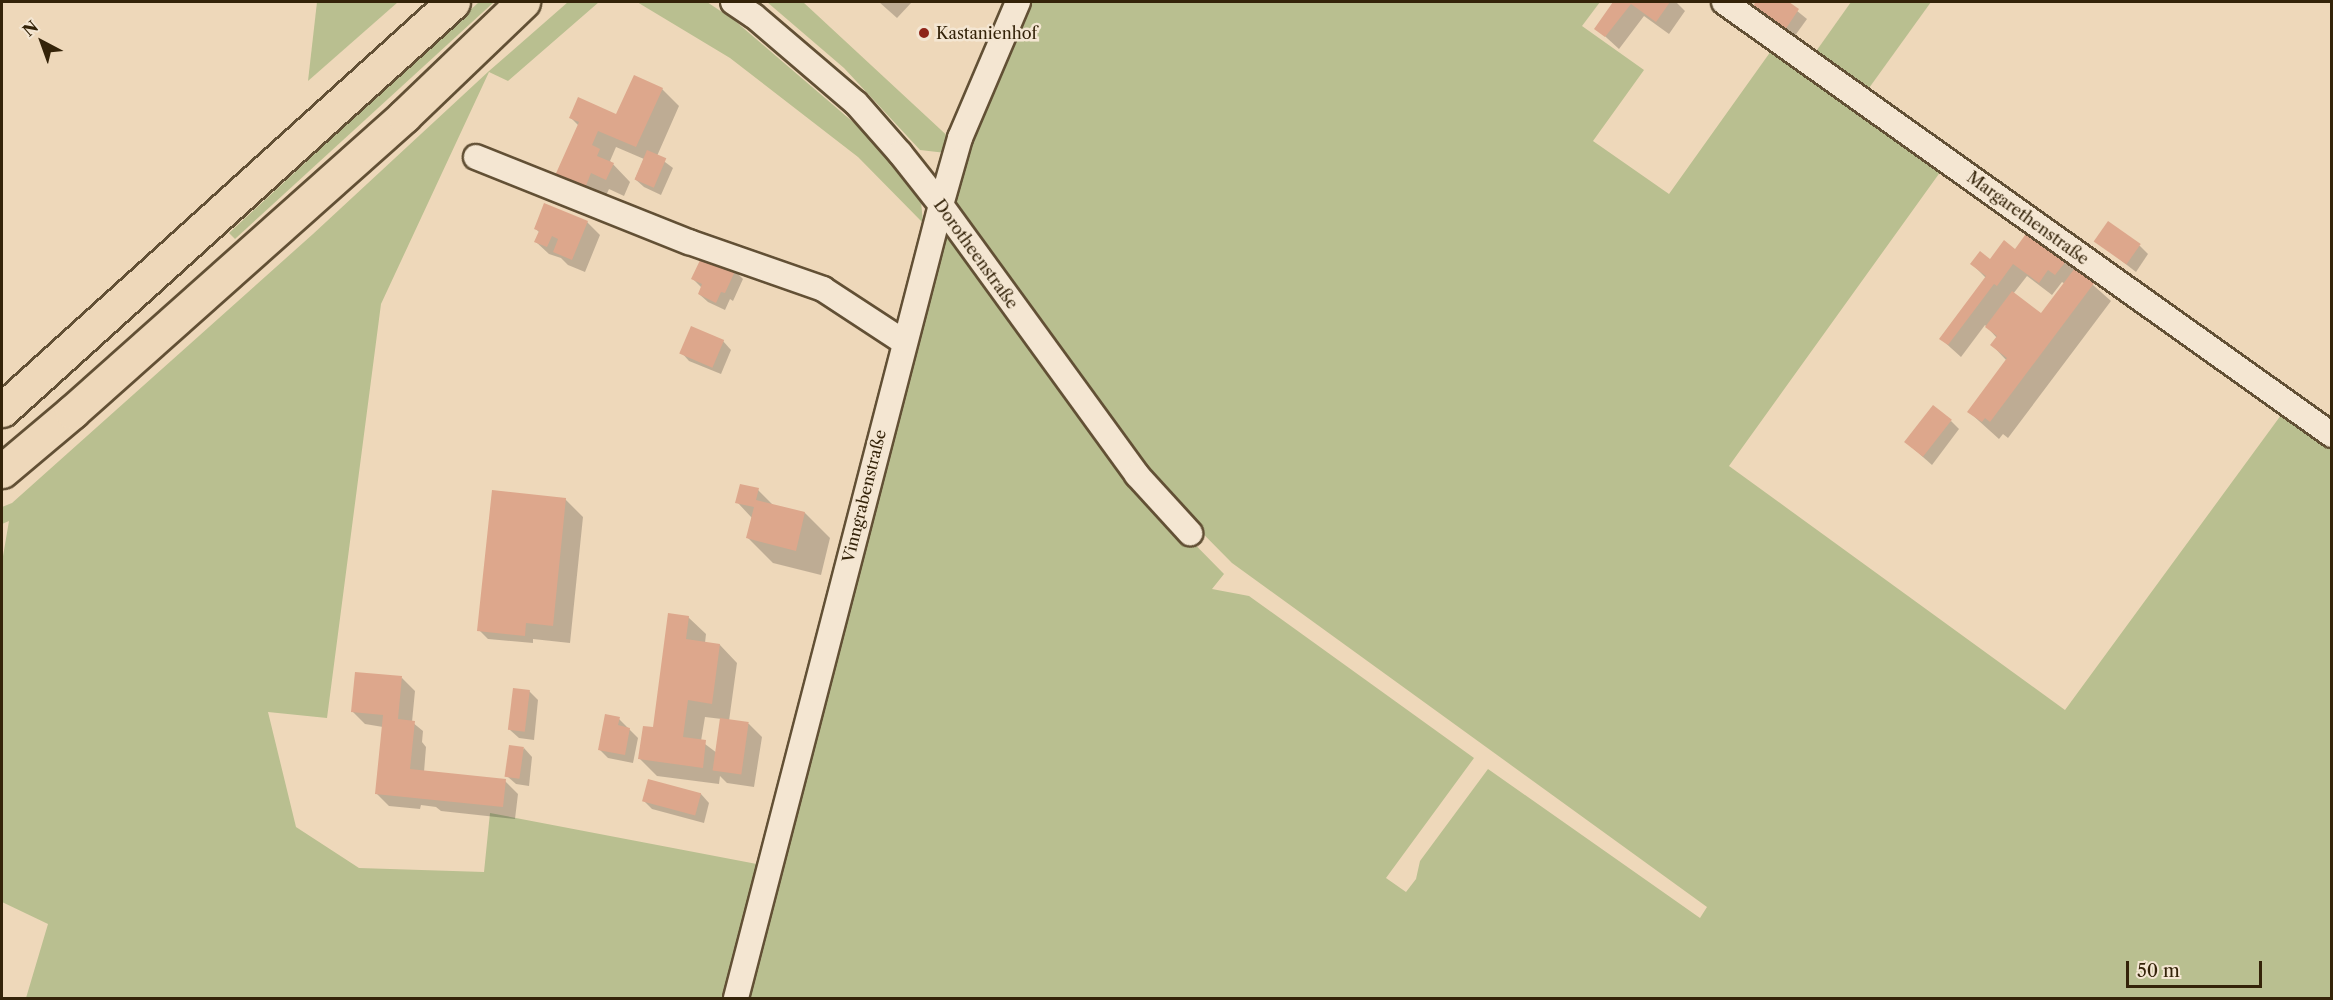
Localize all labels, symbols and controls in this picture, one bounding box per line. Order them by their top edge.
north arrow [12,12,72,72]
text: N [18,16,42,41]
place label: Kastanienhof [936,23,1037,43]
marker: Kastanienhof [917,26,931,40]
street label: Margarethenstraße [1963,167,2093,269]
street label: Dorotheenstraße [930,196,1022,312]
street label: Vinngrabenstraße [838,428,890,564]
scale bar [2129,949,2266,987]
text: 50 m [2137,960,2180,982]

